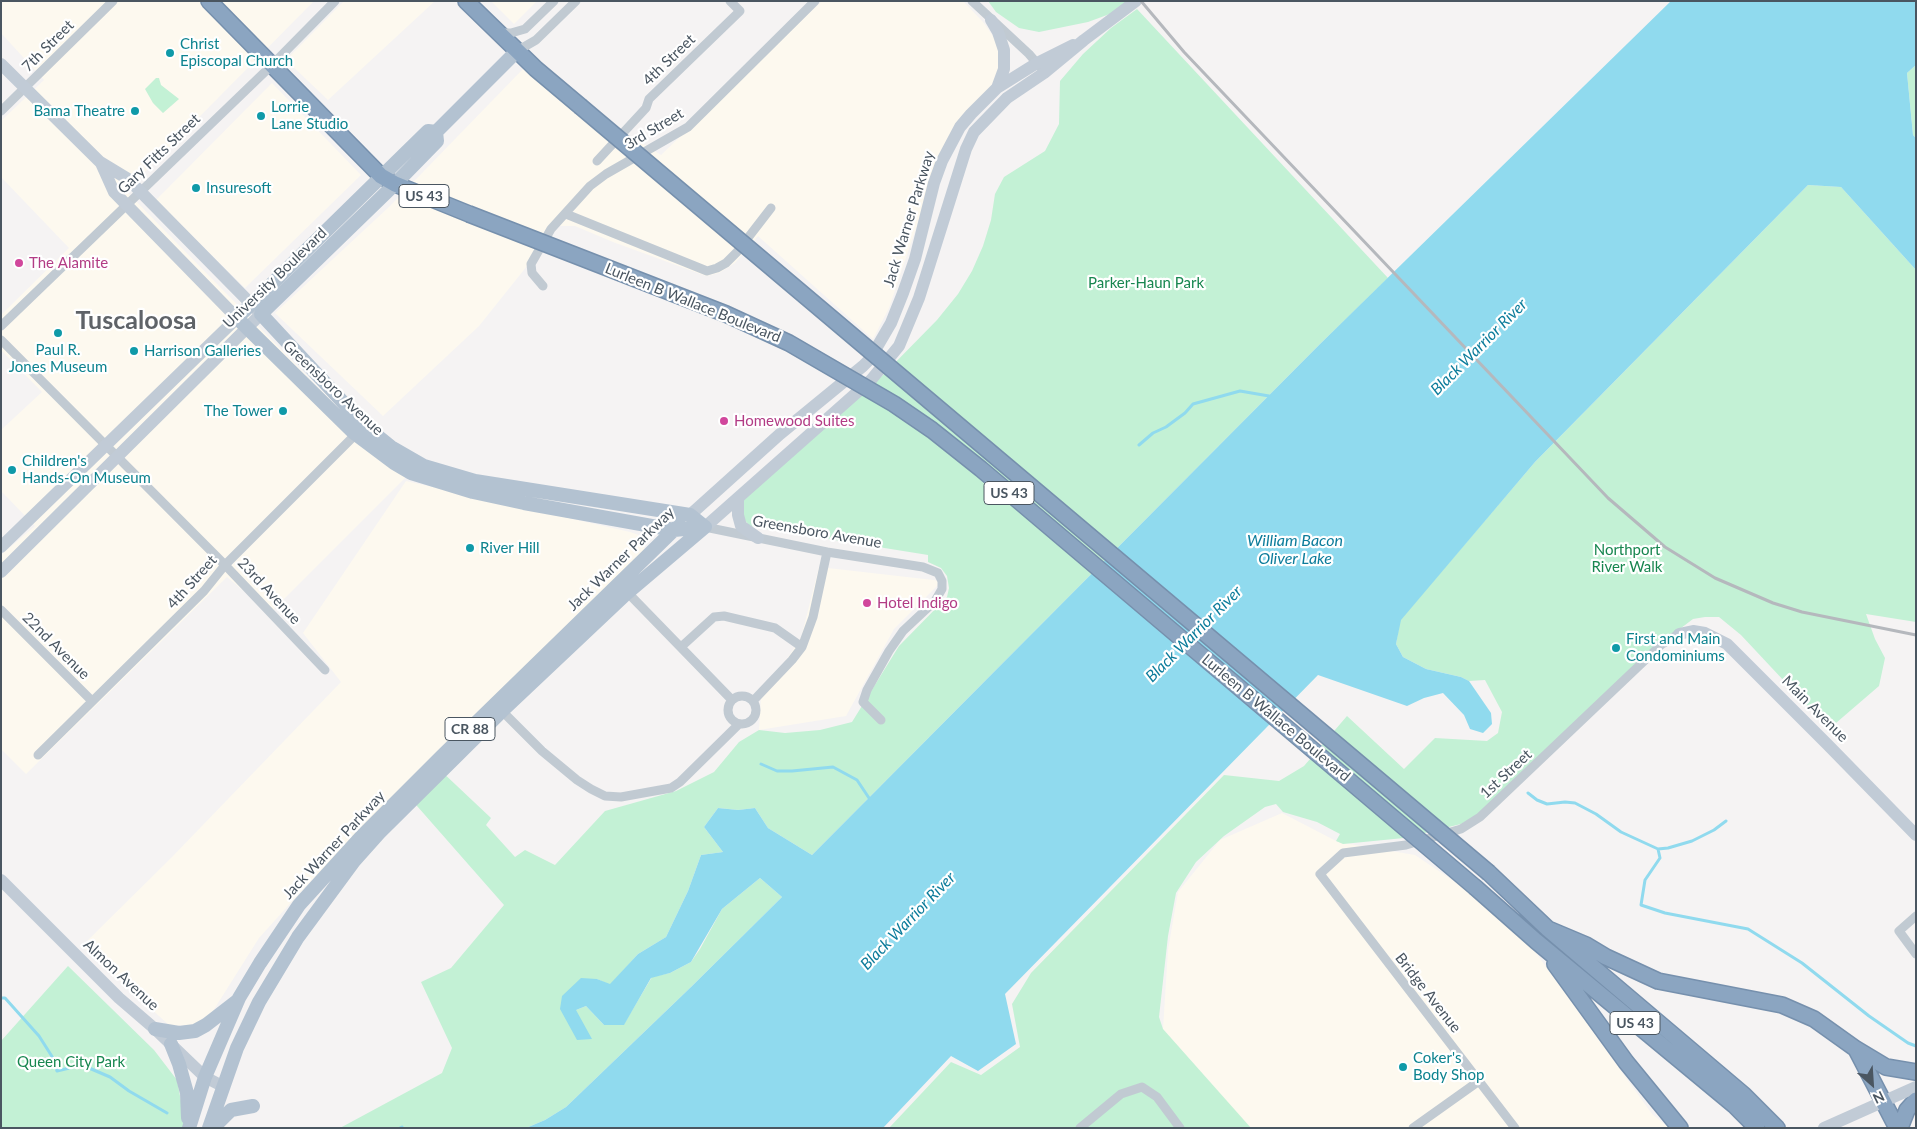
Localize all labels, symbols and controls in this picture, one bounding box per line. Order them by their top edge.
street label: 7th Street [18,16,78,76]
street label: 4th Street [639,31,699,89]
place label: Christ Episcopal Church [180,35,293,70]
marker: Christ Episcopal Church [164,47,176,59]
place label: Lorrie Lane Studio [271,98,348,133]
place label: Bama Theatre [34,102,125,120]
street label: 3rd Street [621,104,687,154]
marker: Bama Theatre [129,105,141,117]
street label: Gary Fitts Street [114,110,204,198]
marker: Lorrie Lane Studio [255,110,267,122]
street label: Jack Warner Parkway [880,149,938,289]
place label: Insuresoft [206,179,271,197]
marker: Insuresoft [190,182,202,194]
road number: US 43 [399,185,449,208]
street label: University Boulevard [219,224,331,332]
place label: The Alamite [29,254,108,272]
marker: The Alamite [13,257,25,269]
street label: Lurleen B Wallace Boulevard [602,259,784,347]
park label: Parker-Haun Park [1088,274,1204,292]
water label: Black Warrior River [1427,295,1531,399]
district label: Tuscaloosa [75,306,197,336]
marker: Paul R. Jones Museum [52,327,64,339]
street label: Greensboro Avenue [279,337,387,439]
place label: Paul R. Jones Museum [9,341,107,376]
place label: Harrison Galleries [144,342,261,360]
marker: Harrison Galleries [128,345,140,357]
place label: The Tower [204,402,273,420]
marker: The Tower [277,405,289,417]
place label: Homewood Suites [734,412,855,430]
marker: Homewood Suites [718,415,730,427]
place label: Children's Hands-On Museum [22,452,151,487]
marker: Children's Hands-On Museum [6,464,18,476]
road number: US 43 [984,482,1034,504]
street label: Jack Warner Parkway [564,503,678,615]
street label: Greensboro Avenue [751,512,883,552]
water label: William Bacon Oliver Lake [1247,531,1343,569]
place label: River Hill [480,539,540,557]
park label: Northport River Walk [1592,541,1662,576]
marker: River Hill [464,542,476,554]
street label: 4th Street [163,552,221,612]
street label: 23rd Avenue [234,554,304,628]
water label: Black Warrior River [1142,582,1246,686]
place label: Hotel Indigo [877,594,958,612]
marker: Hotel Indigo [861,597,873,609]
street label: 22nd Avenue [19,609,93,683]
place label: First and Main Condominiums [1626,630,1725,665]
marker: First and Main Condominiums [1610,642,1622,654]
street label: Lurleen B Wallace Boulevard [1198,651,1354,785]
street label: Main Avenue [1778,672,1852,746]
road number: CR 88 [445,718,495,741]
street label: 1st Street [1476,746,1536,802]
street label: Jack Warner Parkway [279,787,389,903]
water label: Black Warrior River [857,868,959,974]
street label: Almon Avenue [80,936,162,1014]
street label: Bridge Avenue [1391,950,1465,1036]
road number: US 43 [1610,1011,1660,1034]
place label: Coker's Body Shop [1413,1049,1484,1084]
park label: Queen City Park [17,1053,125,1071]
north arrow [1847,1059,1897,1109]
marker: Coker's Body Shop [1397,1061,1409,1073]
text: N [1870,1088,1887,1108]

